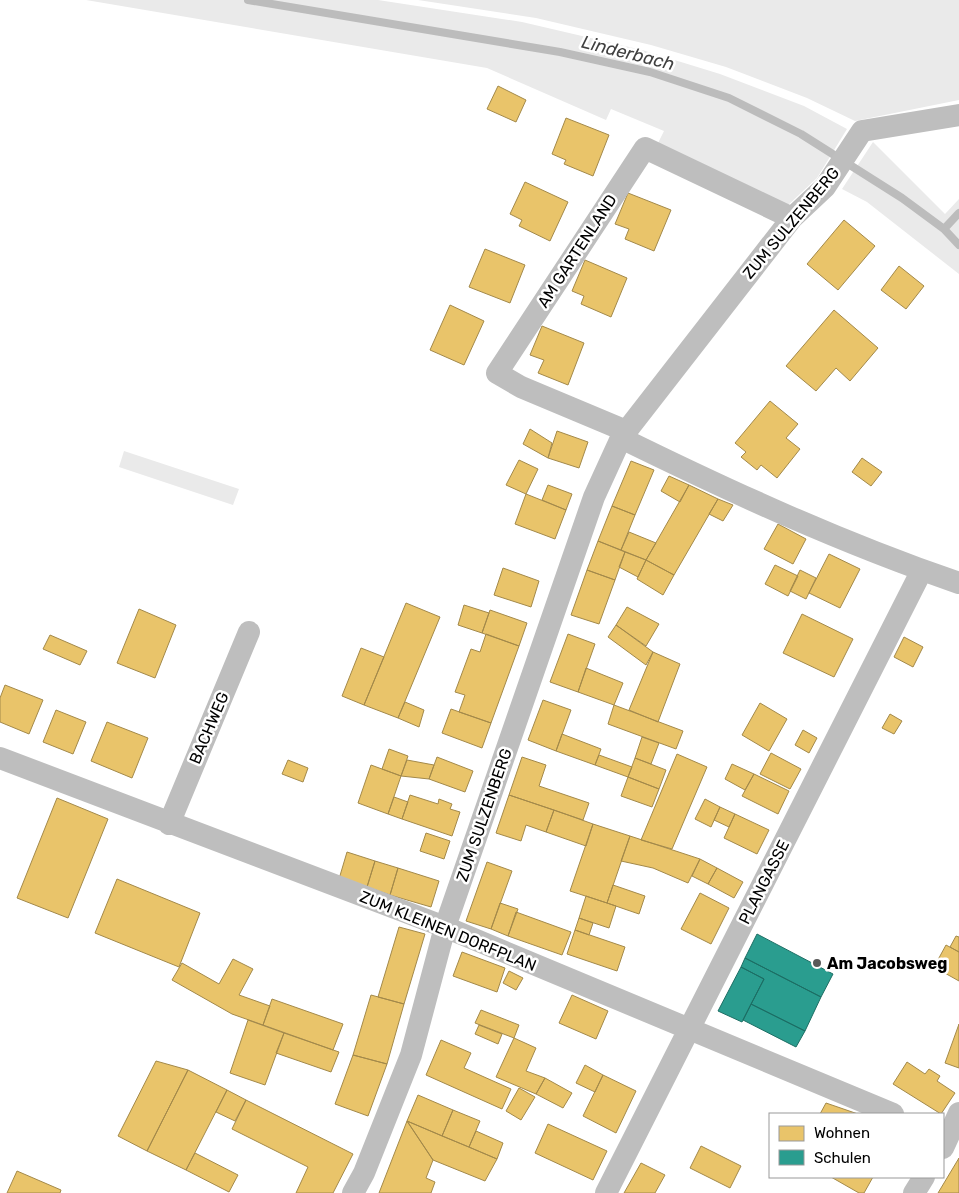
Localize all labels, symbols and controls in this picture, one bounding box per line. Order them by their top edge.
water label: Linderbach [579,31,677,75]
street label: ZUM SULZENBERG [739,163,843,283]
street label: AM GARTENLAND [533,191,621,311]
street label: BACHWEG [185,689,233,767]
street label: ZUM SULZENBERG [452,746,516,884]
street label: PLANGASSE [735,837,793,927]
street label: ZUM KLEINEN DORFPLAN [357,887,539,975]
place label: Am Jacobsweg [827,954,947,973]
marker: Am Jacobsweg [811,957,823,969]
legend [769,1113,944,1178]
text: Wohnen [814,1124,870,1142]
text: Schulen [814,1149,871,1167]

